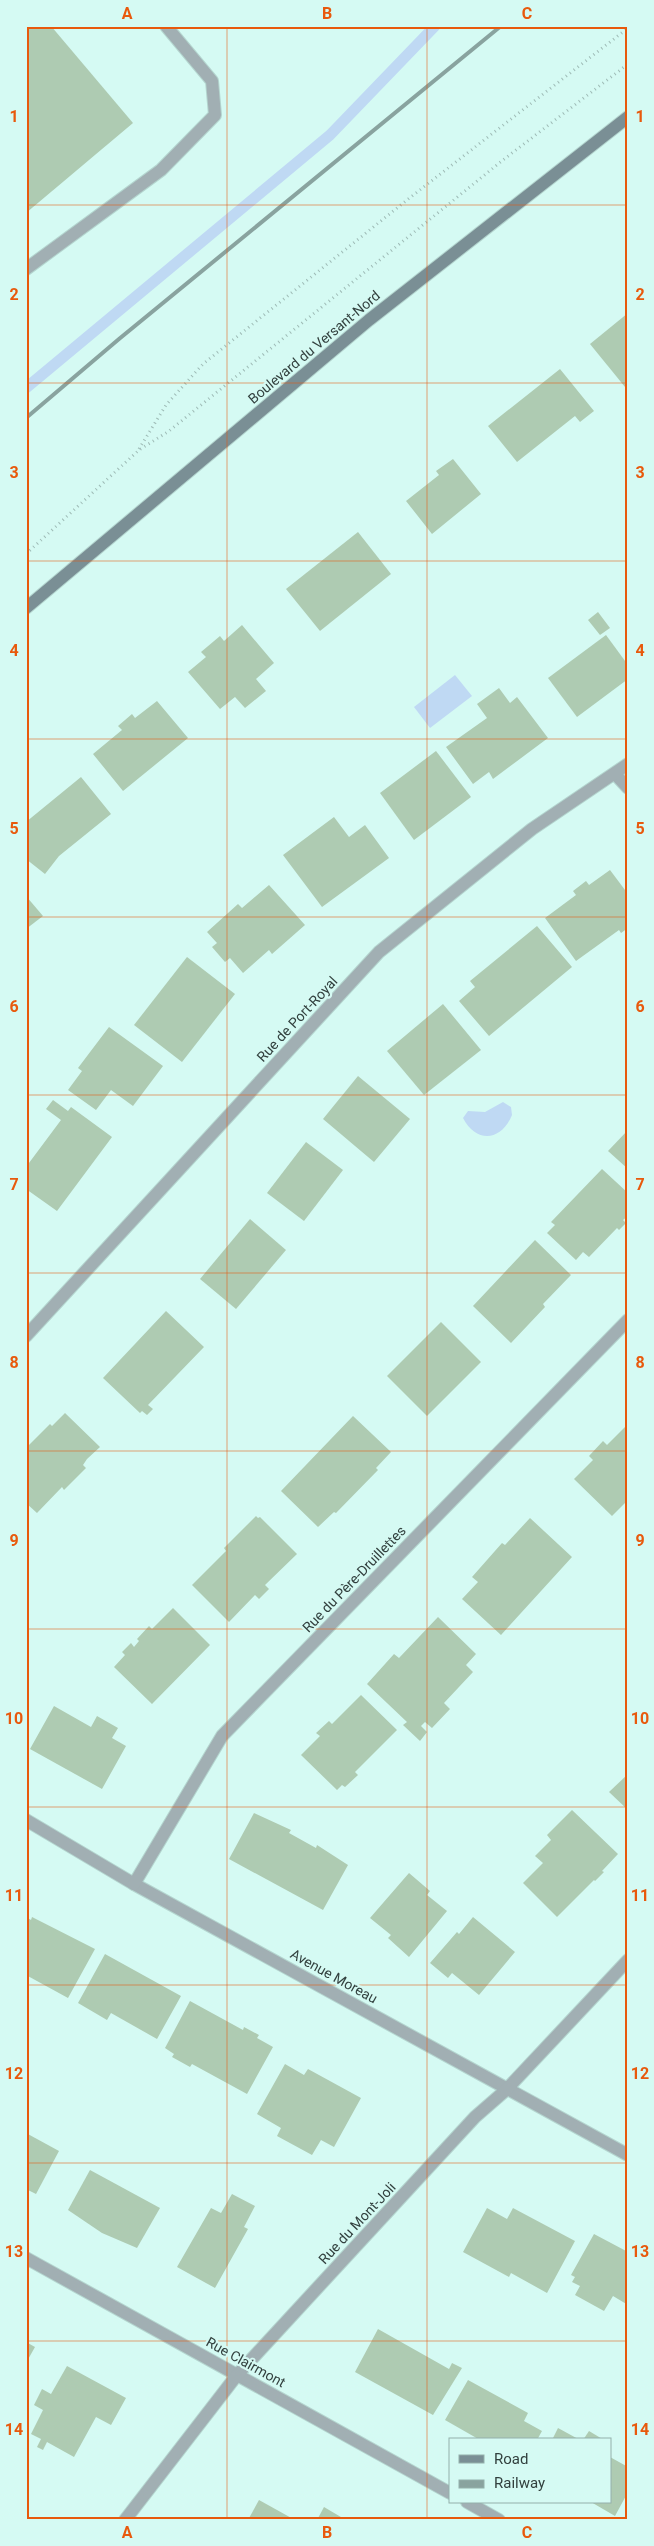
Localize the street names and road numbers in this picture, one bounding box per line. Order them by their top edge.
street label: Boulevard du Versant-Nord [245,287,383,407]
street label: Rue de Port-Royal [254,973,340,1065]
street label: Rue du Père-Druillettes [299,1523,409,1635]
street label: Avenue Moreau [288,1946,380,2006]
street label: Rue du Mont-Joli [315,2179,399,2267]
street label: Rue Clairmont [204,2334,289,2391]

